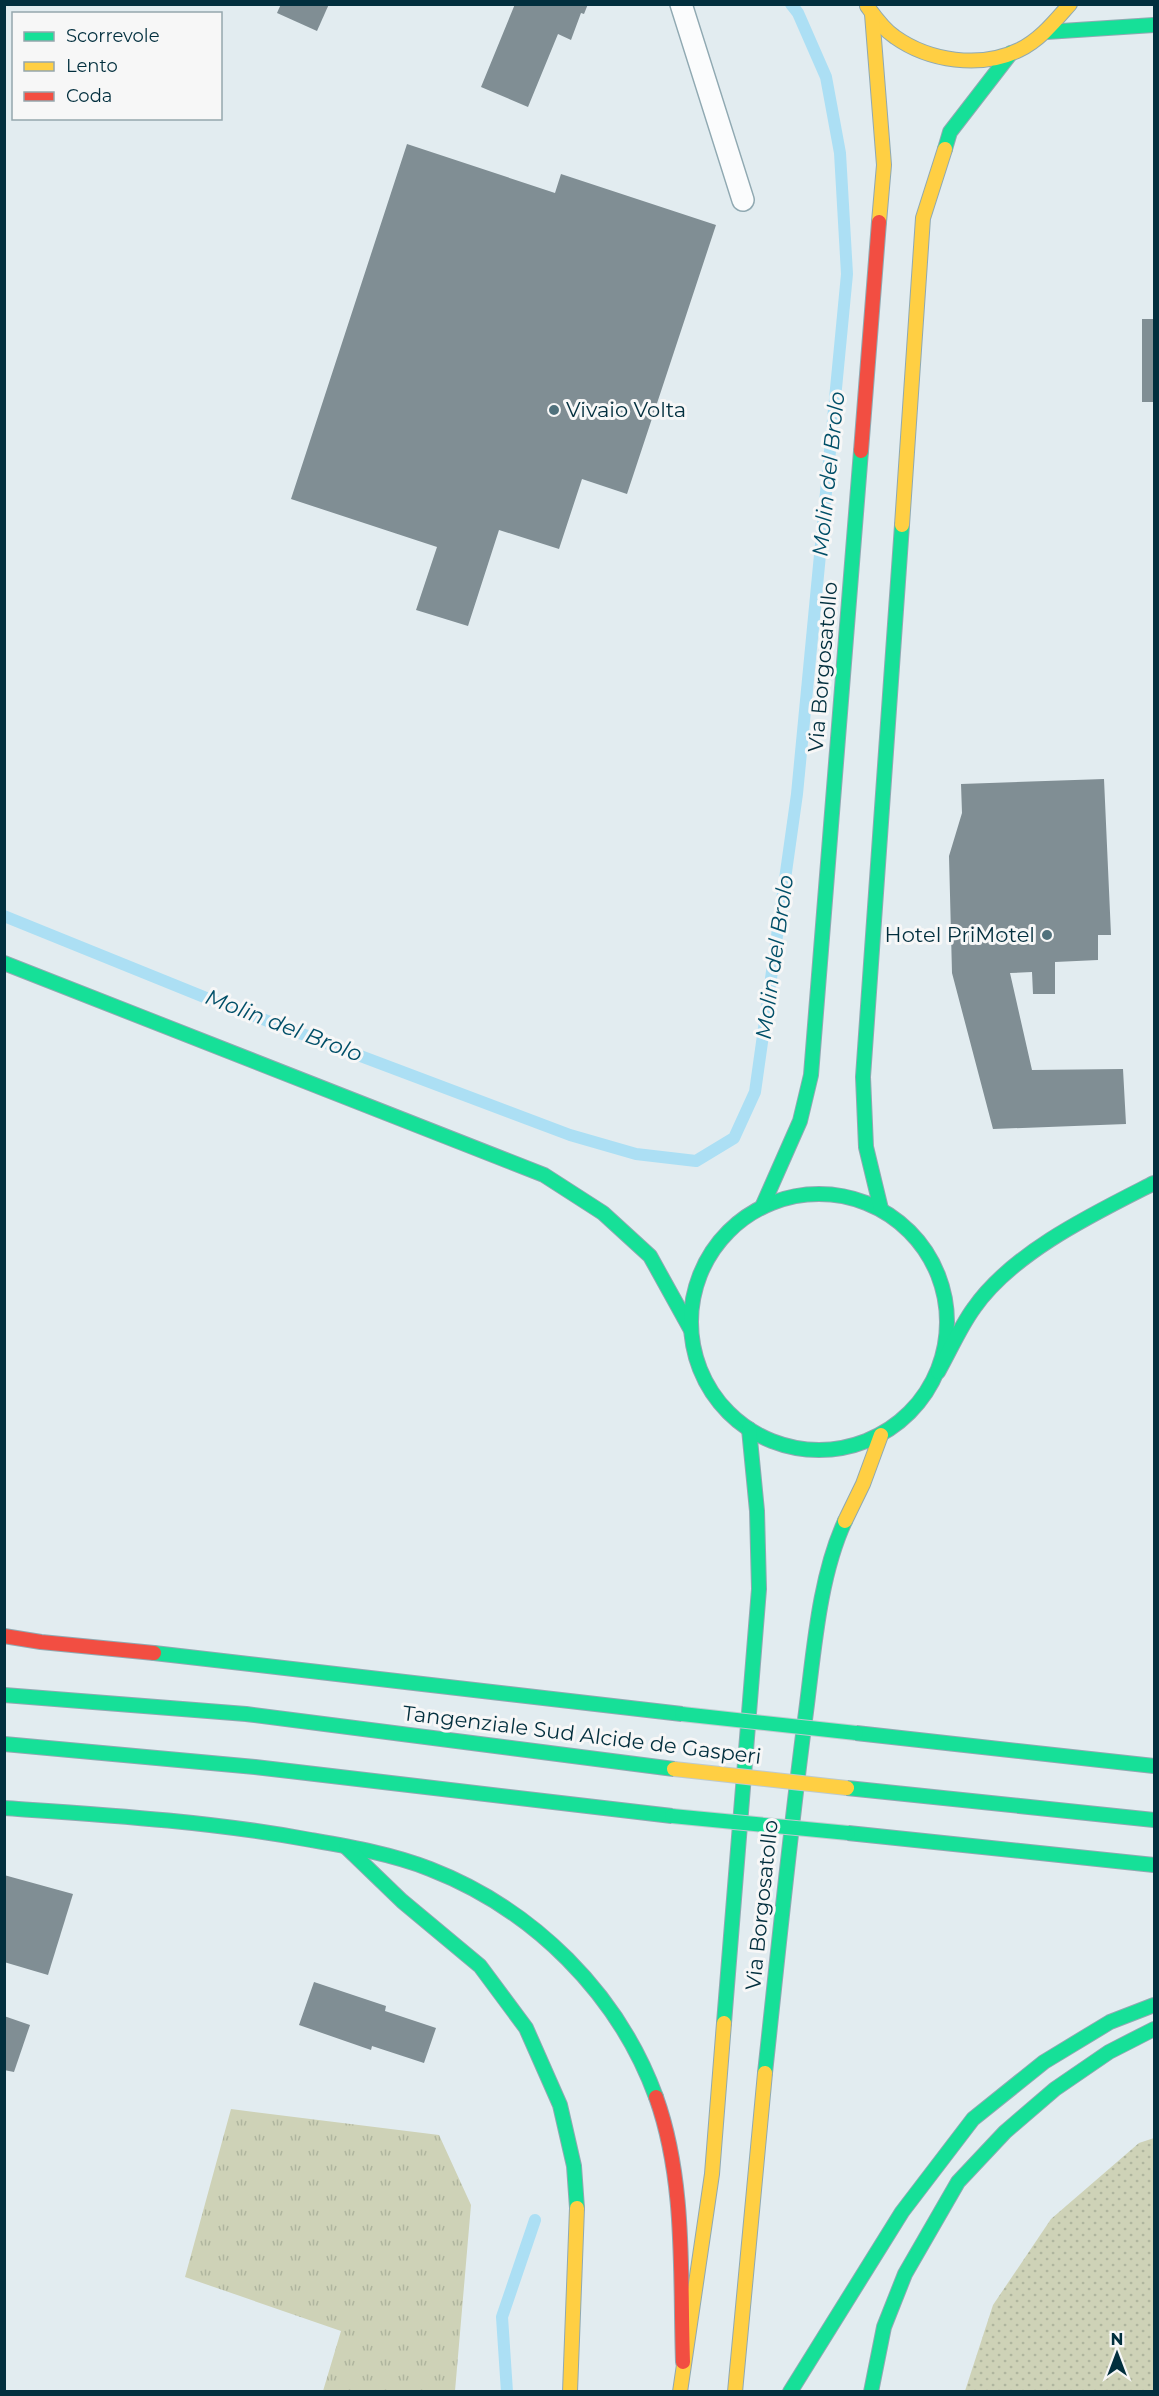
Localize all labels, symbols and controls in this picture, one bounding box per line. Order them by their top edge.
legend [12,12,222,120]
text: Scorrevole [66,25,160,47]
text: Lento [66,55,118,77]
text: Coda [66,85,112,107]
water label: Molin del Brolo [806,390,851,558]
place label: Vivaio Volta [566,397,686,422]
marker: Vivaio Volta [547,403,561,417]
street label: Via Borgosatollo [803,581,842,753]
water label: Molin del Brolo [750,873,799,1041]
place label: Hotel PriMotel [885,922,1035,947]
marker: Hotel PriMotel [1040,928,1054,942]
water label: Molin del Brolo [202,983,366,1068]
street label: Tangenziale Sud Alcide de Gasperi [401,1700,763,1769]
street label: Via Borgosatollo [740,1819,783,1991]
north arrow [1087,2324,1147,2384]
text: N [1111,2330,1123,2349]

